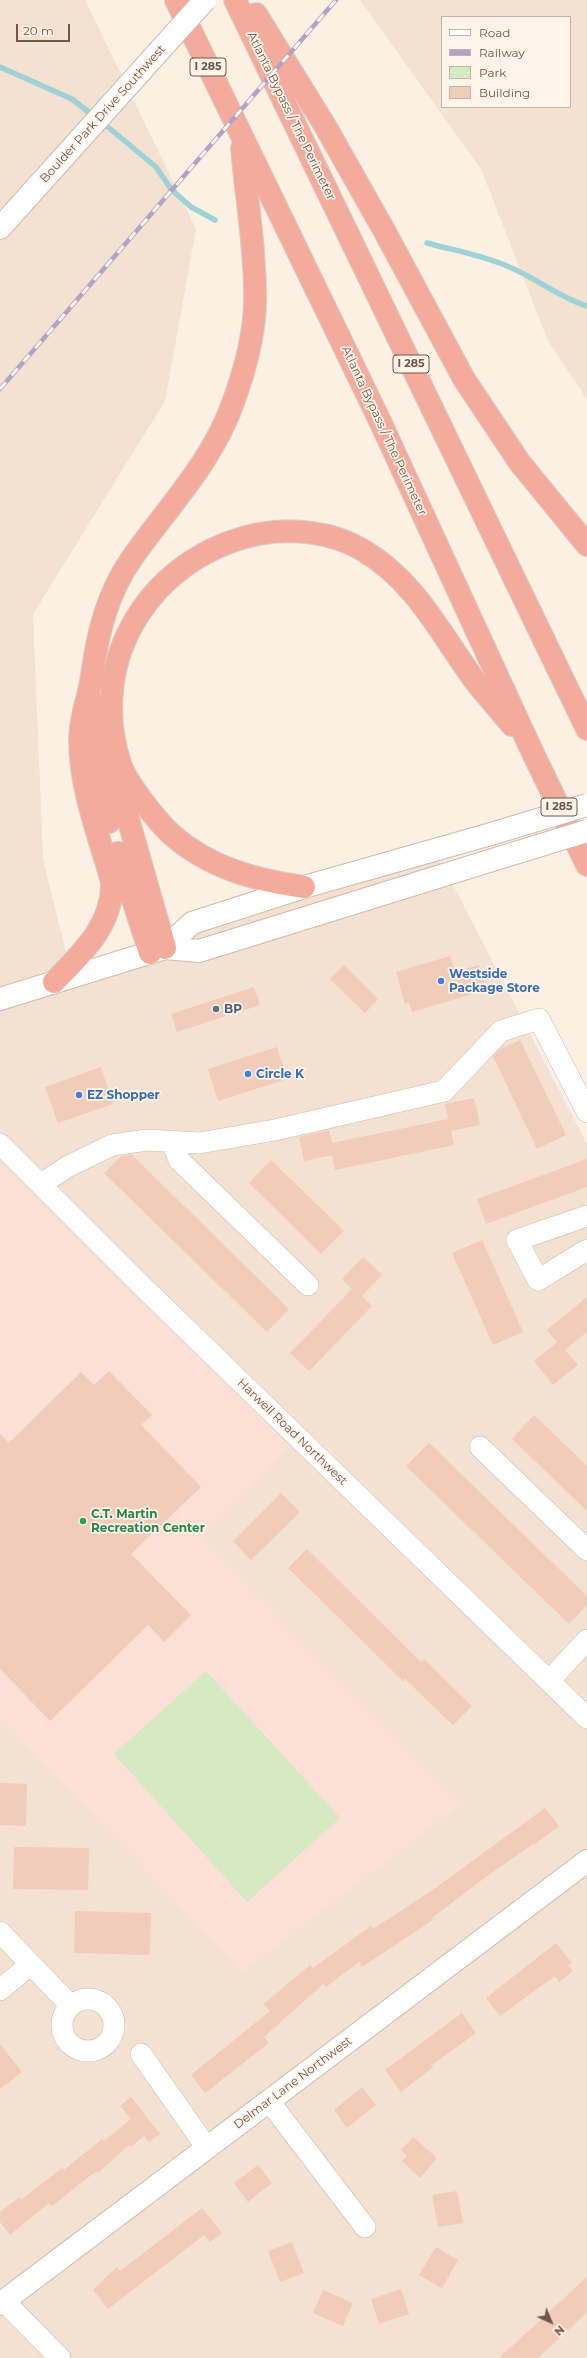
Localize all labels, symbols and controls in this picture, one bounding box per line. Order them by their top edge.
scale bar [18,16,72,42]
legend [441,16,571,108]
text: 20 m [23,23,54,38]
text: Road [479,25,510,40]
street label: Atlanta Bypass / The Perimeter [244,30,338,202]
street label: Boulder Park Drive Southwest [37,42,169,186]
text: Railway [479,45,525,60]
road number: I 285 [190,58,226,76]
text: Park [479,65,506,80]
text: Building [479,85,530,100]
street label: Atlanta Bypass / The Perimeter [338,344,430,518]
road number: I 285 [393,355,429,373]
road number: I 285 [541,798,577,816]
place label: Westside Package Store [449,967,540,995]
marker: Westside Package Store [436,976,446,986]
place label: BP [224,1002,242,1016]
marker: BP [211,1004,221,1014]
place label: Circle K [256,1067,304,1081]
marker: Circle K [243,1069,253,1079]
place label: EZ Shopper [87,1088,160,1102]
marker: EZ Shopper [74,1090,84,1100]
street label: Harwell Road Northwest [234,1376,350,1488]
place label: C.T. Martin Recreation Center [91,1507,205,1535]
marker: C.T. Martin Recreation Center [78,1516,88,1526]
street label: Delmar Lane Northwest [231,2034,355,2132]
north arrow [531,2302,571,2342]
text: N [551,2323,567,2339]

